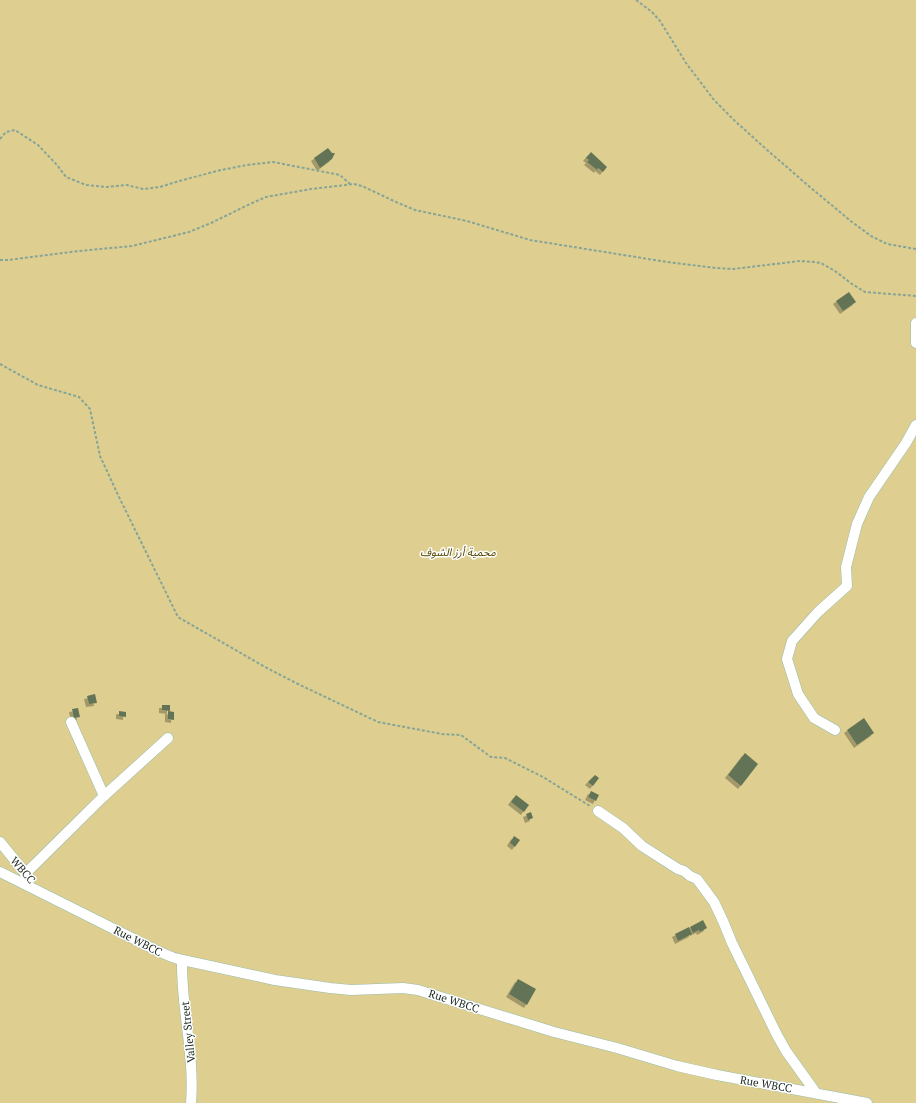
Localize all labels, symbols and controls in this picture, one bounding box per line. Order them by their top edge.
park label: محمية أرز الشوف [420,545,496,559]
street label: WBCC [8,854,38,886]
street label: Rue WBCC [111,923,165,959]
street label: Rue WBCC [427,986,481,1016]
street label: Valley Street [178,1001,198,1063]
street label: Rue WBCC [739,1073,793,1095]

